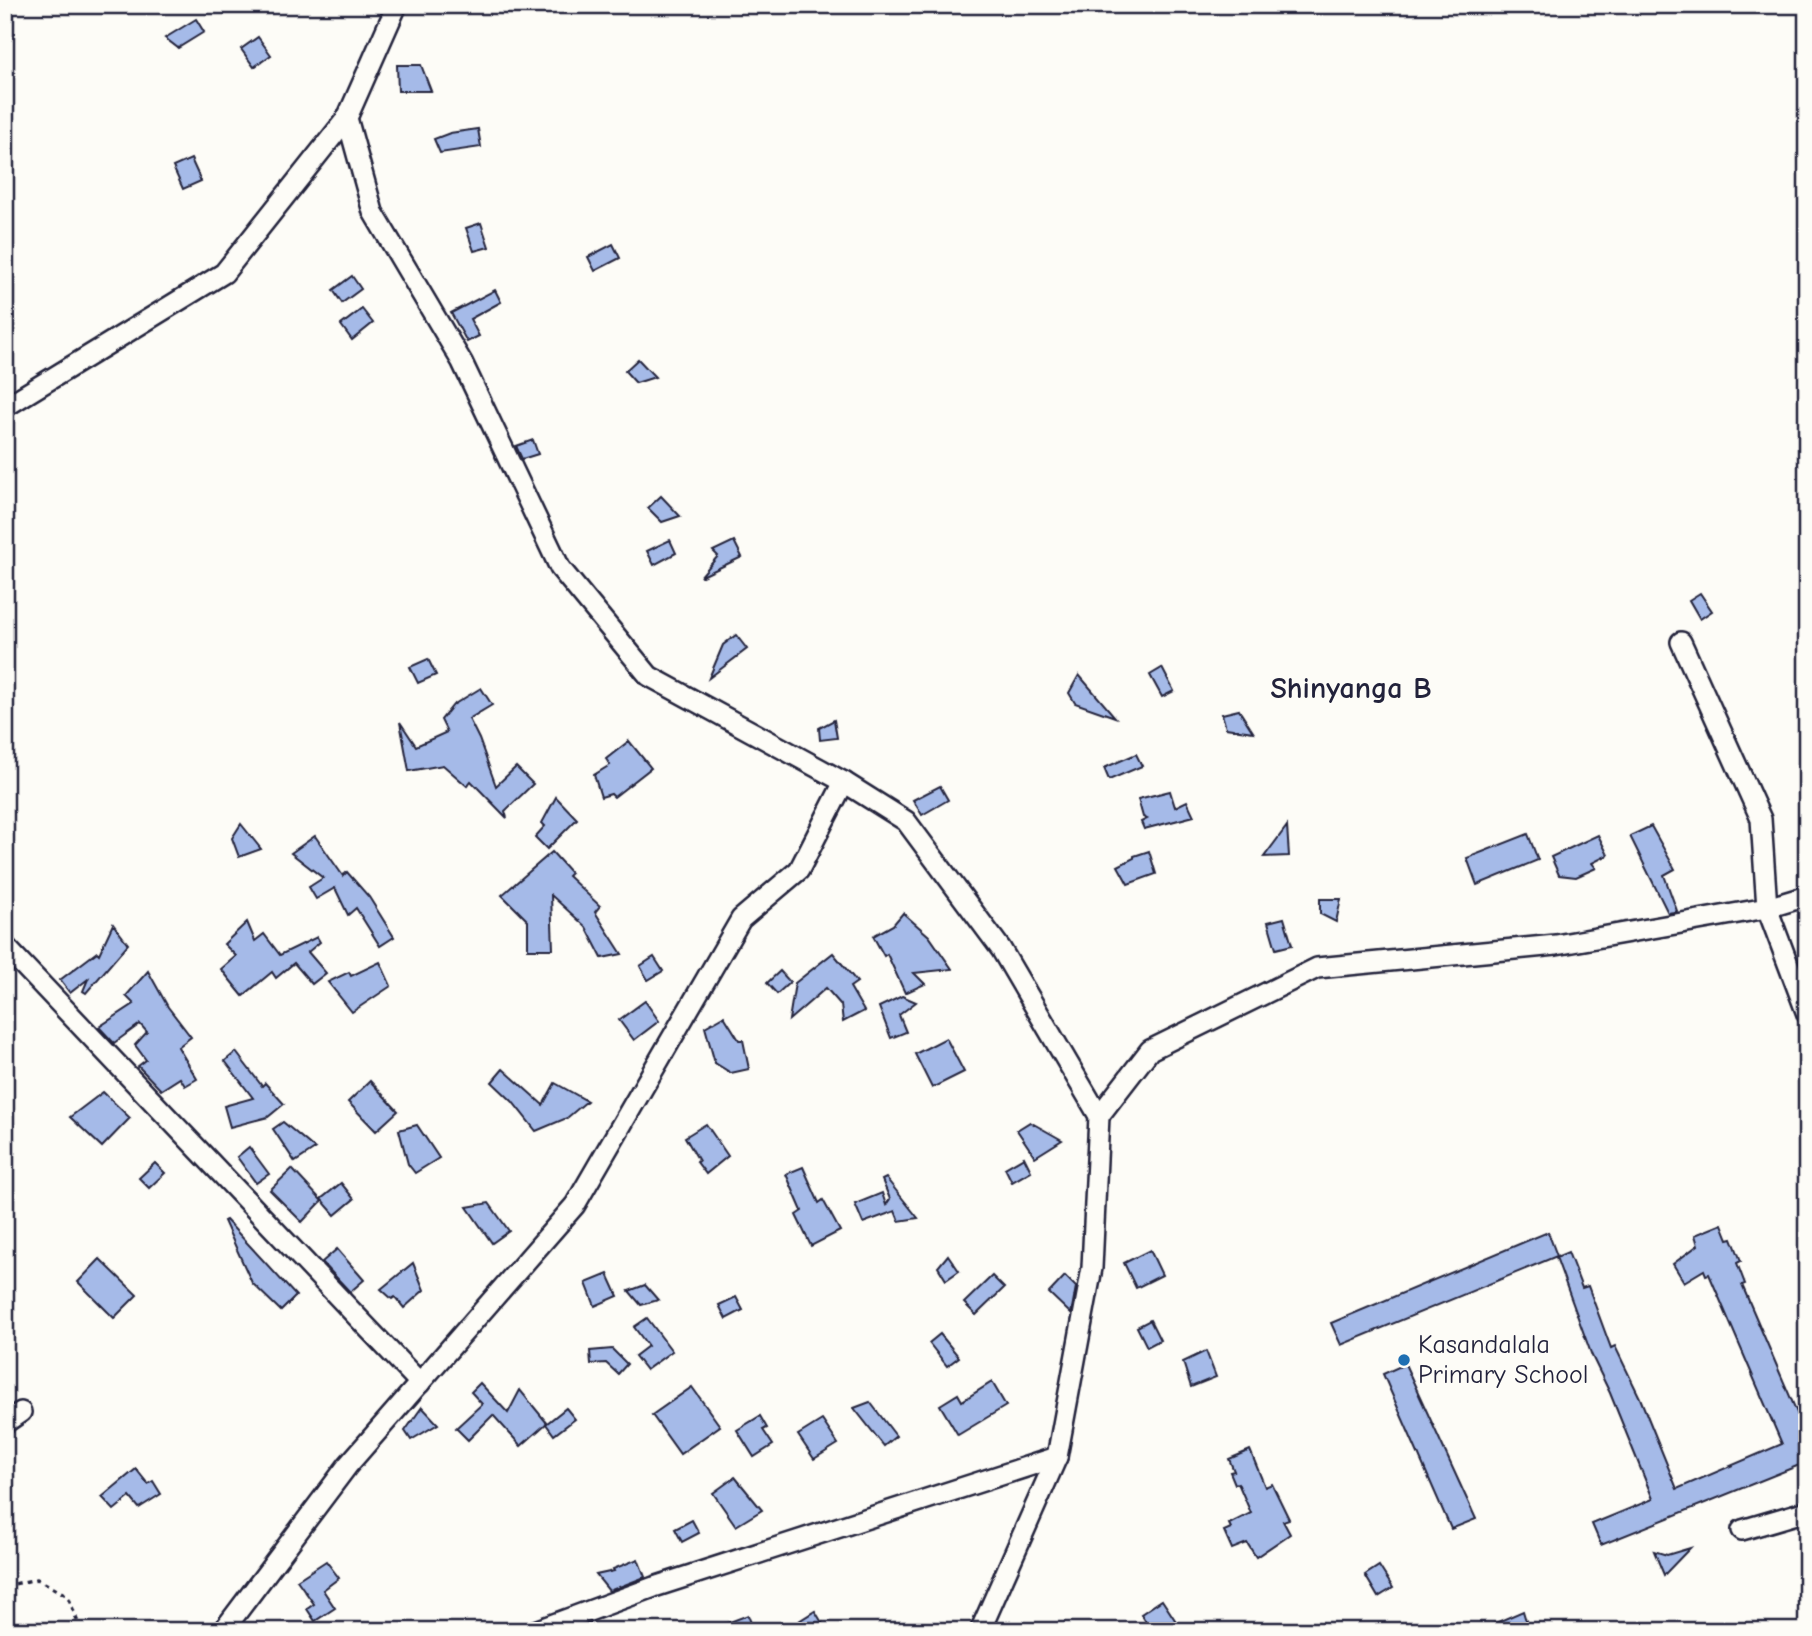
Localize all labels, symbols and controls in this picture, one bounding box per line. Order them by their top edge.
district label: Shinyanga B [1270,671,1432,706]
place label: Kasandalala Primary School [1418,1330,1588,1390]
marker: Kasandalala Primary School [1396,1352,1412,1368]

